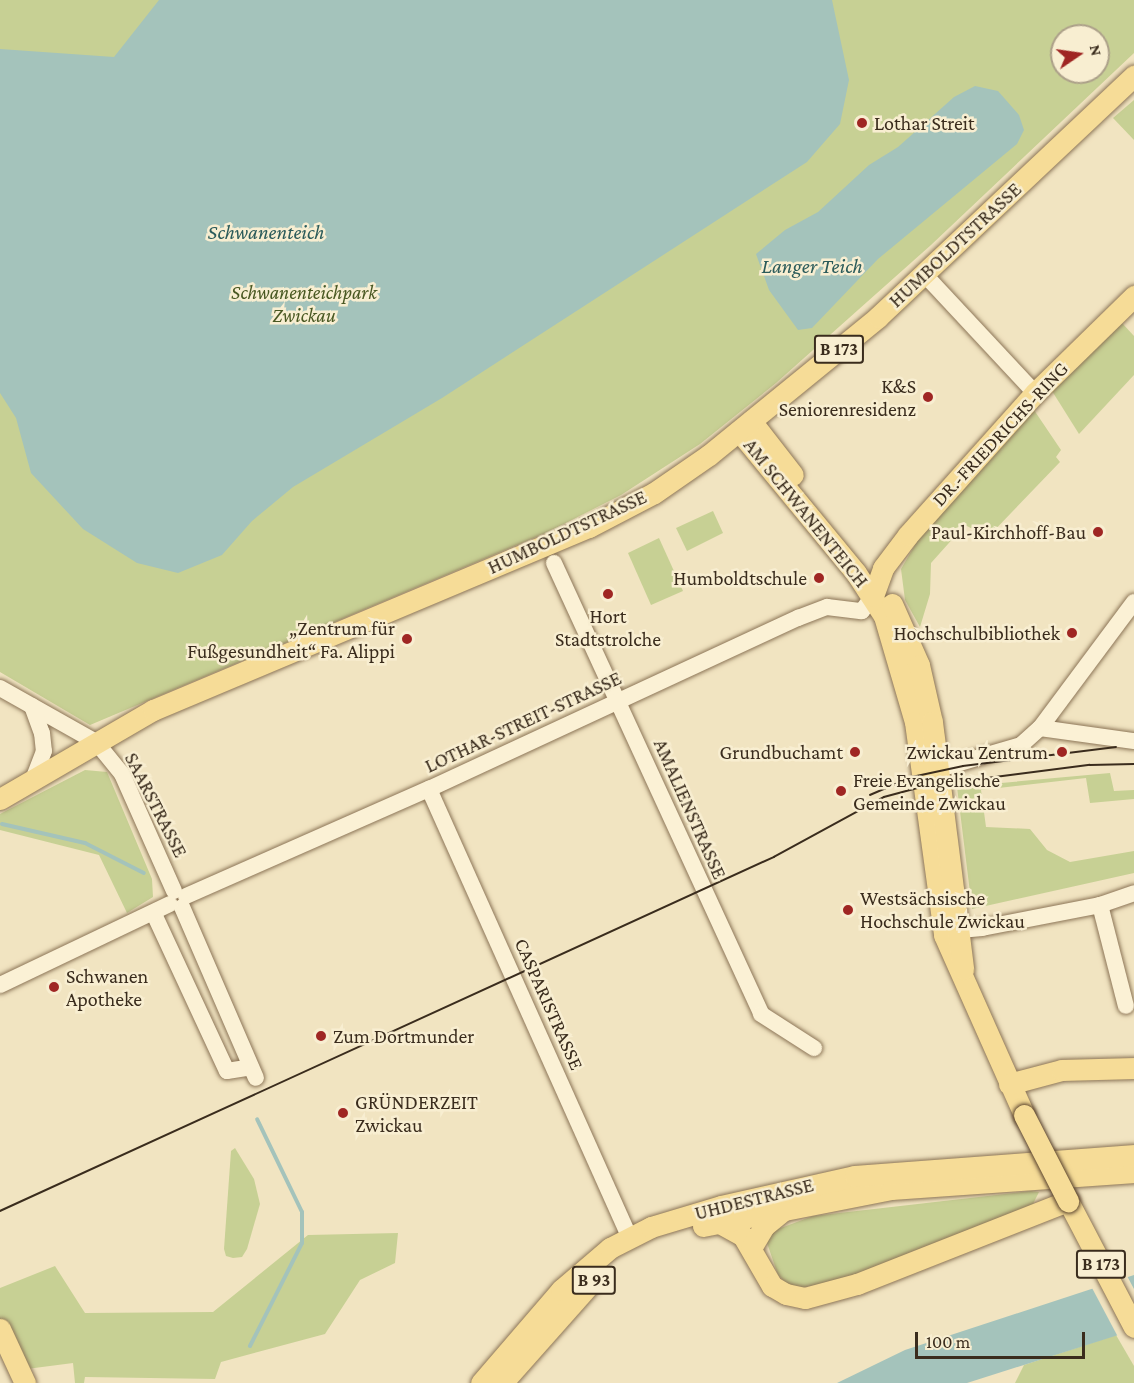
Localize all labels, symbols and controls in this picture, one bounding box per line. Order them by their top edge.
north arrow [1050,24,1110,84]
text: N [1087,43,1106,58]
place label: Lothar Streit [874,111,975,135]
marker: Lothar Streit [855,116,869,130]
street label: HUMBOLDTSTRASSE [884,177,1026,313]
water label: Schwanenteich [208,219,324,245]
water label: Langer Teich [761,253,863,279]
park label: Schwanenteichpark Zwickau [231,281,377,328]
road number: B 173 [814,334,864,364]
street label: DR.-FRIEDRICHS-RING [927,357,1073,511]
place label: K&S Seniorenresidenz [779,374,916,421]
marker: K&S Seniorenresidenz [921,390,935,404]
street label: AM SCHWANENTEICH [739,434,873,592]
street label: HUMBOLDTSTRASSE [484,485,650,579]
place label: Paul-Kirchhoff-Bau [931,520,1086,544]
marker: Paul-Kirchhoff-Bau [1091,525,1105,539]
place label: Humboldtschule [673,566,807,590]
marker: Humboldtschule [812,571,826,585]
marker: Hort Stadtstrolche [601,587,615,601]
place label: Hort Stadtstrolche [555,604,661,651]
place label: „Zentrum für Fußgesundheit“ Fa. Alippi [187,616,395,663]
place label: Hochschulbibliothek [893,621,1060,645]
marker: Hochschulbibliothek [1065,626,1079,640]
marker: „Zentrum für Fußgesundheit“ Fa. Alippi [400,632,414,646]
street label: LOTHAR-STREIT-STRASSE [421,666,625,778]
street label: AMALIENSTRASSE [648,735,732,883]
place label: Grundbuchamt [720,740,843,764]
place label: Zwickau Zentrum [906,740,1048,764]
marker: Zwickau Zentrum [1053,743,1071,761]
marker: Grundbuchamt [848,745,862,759]
street label: SAARSTRASSE [119,749,193,861]
place label: Freie Evangelische Gemeinde Zwickau [853,768,1006,815]
marker: Freie Evangelische Gemeinde Zwickau [834,784,848,798]
place label: Westsächsische Hochschule Zwickau [860,886,1025,933]
marker: Westsächsische Hochschule Zwickau [841,903,855,917]
street label: CASPARISTRASSE [509,934,589,1074]
place label: Schwanen Apotheke [66,964,148,1011]
marker: Schwanen Apotheke [47,980,61,994]
place label: Zum Dortmunder [333,1024,474,1048]
marker: Zum Dortmunder [314,1029,328,1043]
place label: GRÜNDERZEIT Zwickau [355,1090,478,1137]
marker: GRÜNDERZEIT Zwickau [336,1106,350,1120]
street label: UHDESTRASSE [692,1173,816,1225]
road number: B 173 [1076,1249,1126,1279]
road number: B 93 [572,1265,616,1295]
scale bar [918,1320,1088,1358]
text: 100 m [926,1332,970,1352]

